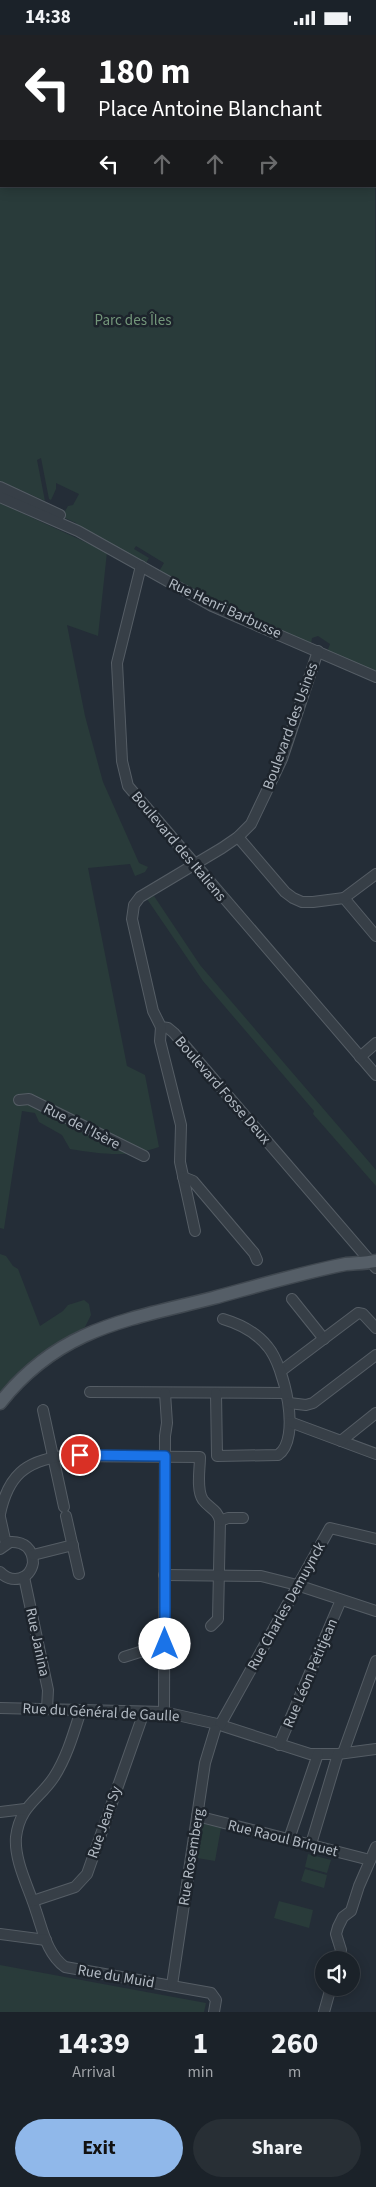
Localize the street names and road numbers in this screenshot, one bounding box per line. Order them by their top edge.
street label: Rue Henri Barbusse [165,573,285,644]
street label: Boulevard des Usines [258,660,323,793]
street label: Boulevard des Italiens [126,787,231,906]
street label: Boulevard Fosse Deux [170,1032,276,1149]
street label: Rue de l'Isère [40,1098,124,1155]
street label: Rue Charles Demuynck [242,1538,331,1674]
street label: Rue Janina [20,1606,55,1678]
street label: Rue Léon Petitjean [278,1615,343,1731]
street label: Rue du Général de Gaulle [22,1698,180,1727]
street label: Rue Jean Sy [82,1783,127,1861]
street label: Rue Rosemberg [173,1807,210,1907]
street label: Rue Raoul Briquet [226,1815,340,1862]
street label: Rue du Muid [76,1959,156,1994]

